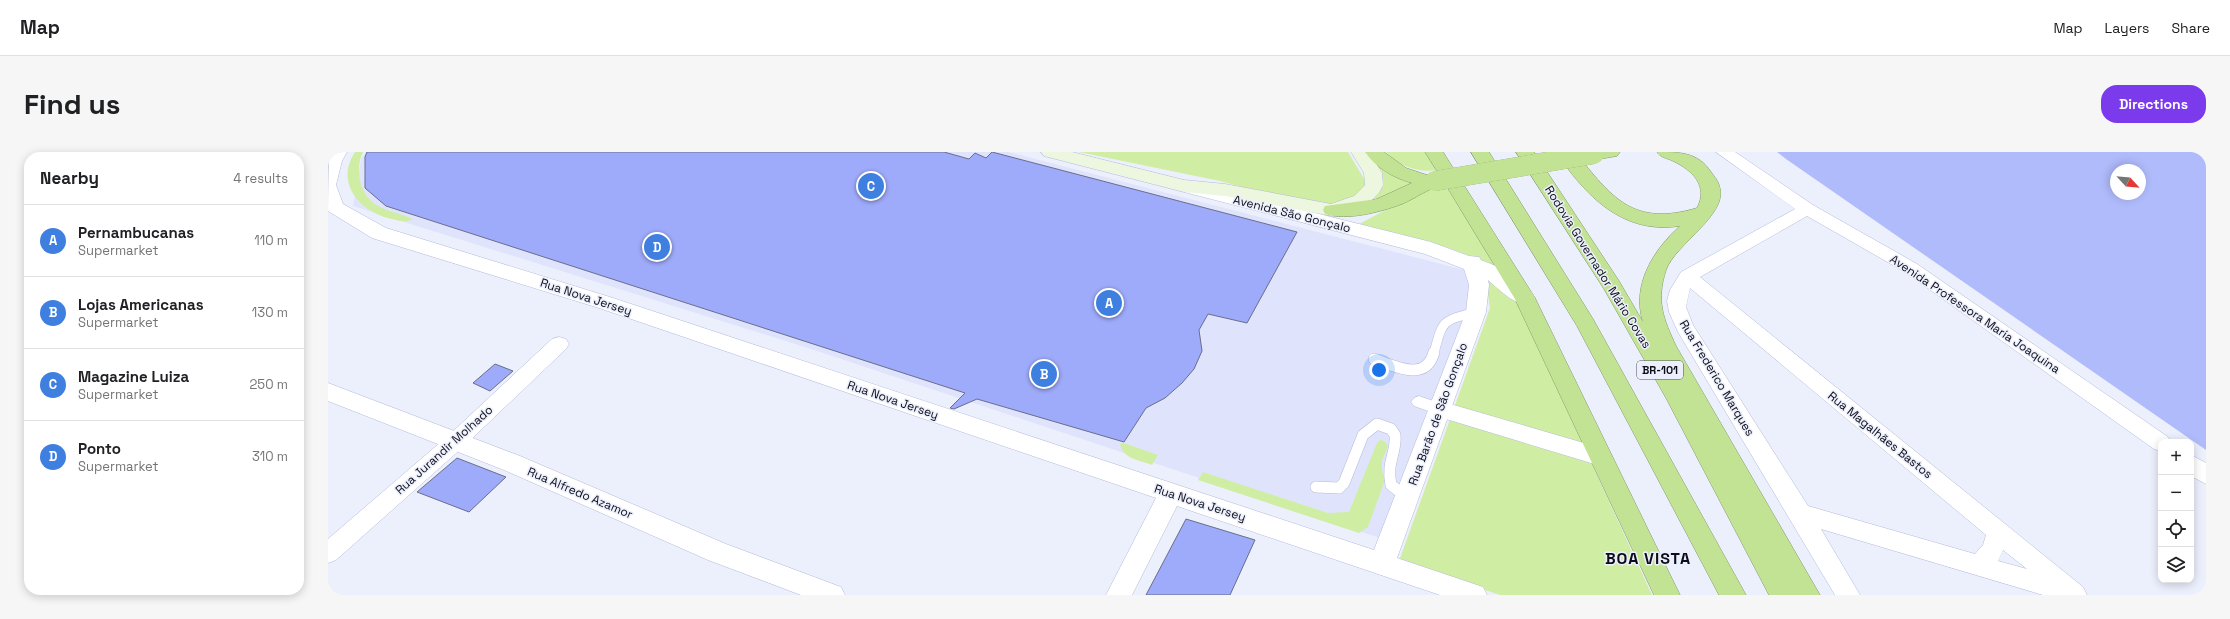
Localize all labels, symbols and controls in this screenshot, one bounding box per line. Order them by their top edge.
text: Map [20,15,60,40]
text: Map [2053,19,2083,37]
text: Layers [2105,19,2149,37]
text: Share [2171,19,2210,37]
button: Directions [2101,85,2206,123]
text: Find us [24,86,121,122]
north arrow [2110,164,2146,200]
text: Nearby [40,167,99,189]
text: 4 results [233,170,288,187]
pin: C [858,171,884,201]
street label: Rodovia Governador Mário Covas [1541,183,1655,351]
street label: Avenida São Gonçalo [1232,192,1352,236]
text: Pernambucanas [78,223,194,242]
text: A [49,232,57,249]
text: 110 m [254,232,288,249]
pin: D [644,232,670,262]
text: Supermarket [78,242,159,259]
street label: Avenida Professora Maria Joaquina [1887,251,2063,377]
street label: Rua Nova Jersey [538,275,634,319]
pin: A [1096,288,1122,318]
text: Lojas Americanas [78,295,204,314]
text: B [49,304,57,321]
text: 130 m [252,304,288,321]
text: Supermarket [78,314,159,331]
street label: Rua Frederico Marques [1676,317,1758,439]
street label: Rua Barão de São Gonçalo [1405,340,1471,488]
pin: B [1031,359,1057,389]
your location [1369,360,1389,380]
road number: BR-101 [1637,361,1683,379]
text: Magazine Luiza [78,367,189,386]
text: C [49,376,57,393]
text: 250 m [250,376,288,393]
street label: Rua Nova Jersey [845,377,941,423]
text: Supermarket [78,386,159,403]
street label: Rua Magalhães Bastos [1824,388,1936,482]
street label: Rua Jurandir Molhado [392,402,496,498]
text: Ponto [78,439,121,458]
map controls [2158,439,2194,583]
button: + [2158,439,2194,475]
text: D [49,448,57,465]
text: 310 m [252,448,288,465]
text: Supermarket [78,458,159,475]
street label: Rua Alfredo Azamor [525,464,636,523]
button: − [2158,475,2194,511]
street label: Rua Nova Jersey [1152,481,1248,525]
button: locate [2158,511,2194,547]
button: layers [2158,547,2194,583]
district label: BOA VISTA [1605,548,1691,569]

